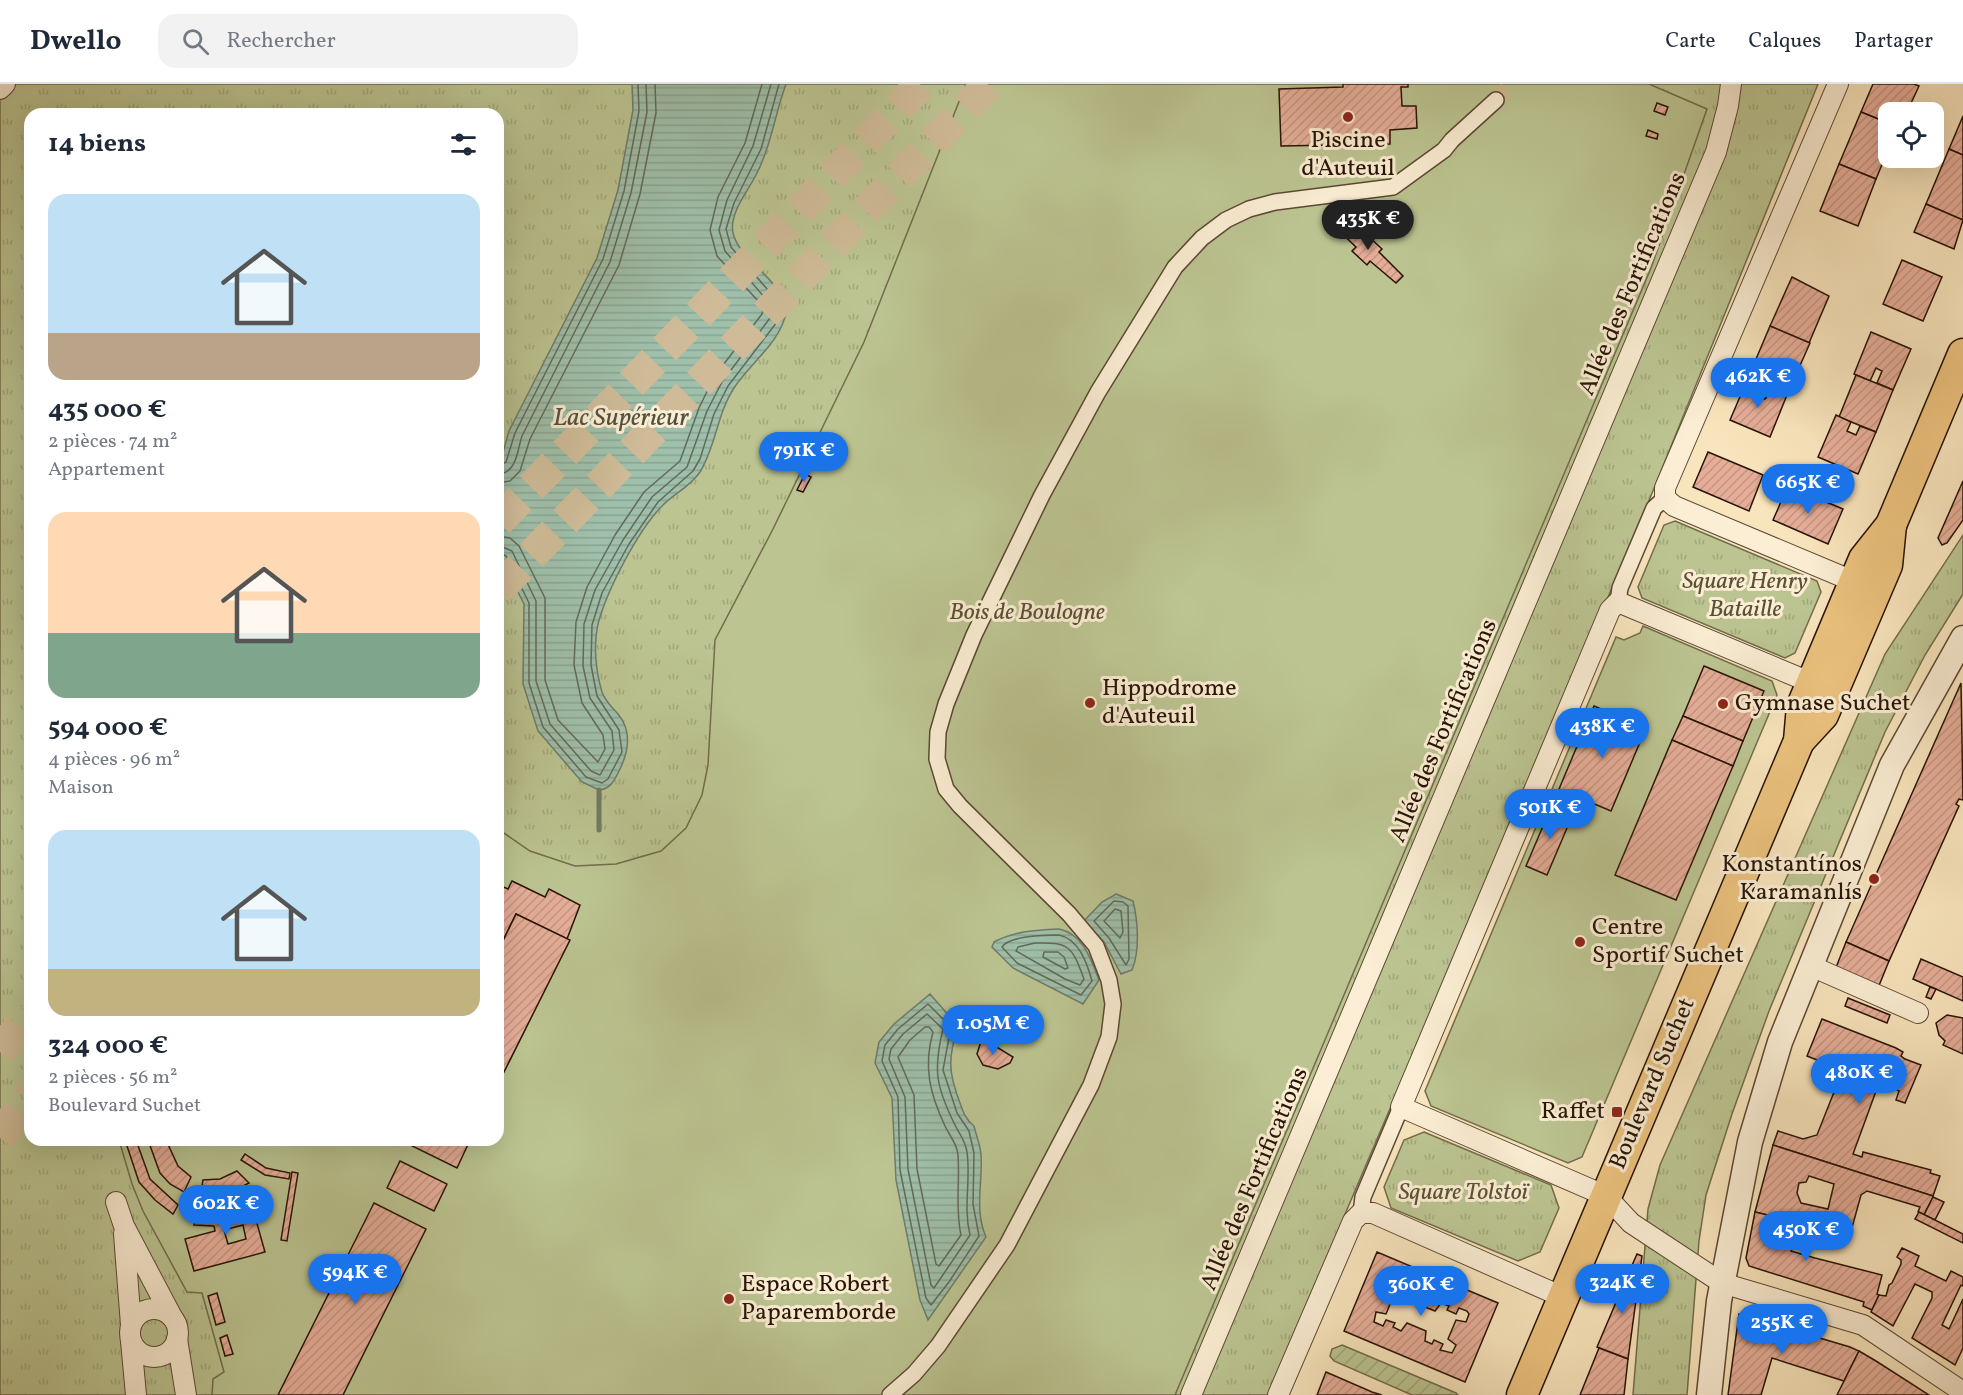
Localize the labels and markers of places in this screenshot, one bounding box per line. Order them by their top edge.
marker: Piscine d'Auteuil [1341,110,1355,124]
place label: Piscine d'Auteuil [1301,124,1395,186]
pin: 435K € [1319,200,1417,251]
pin: 462K € [1709,358,1807,409]
pin: 791K € [755,432,853,483]
pin: 665K € [1759,464,1857,515]
place label: Hippodrome d'Auteuil [1102,672,1237,734]
place label: Gymnase Suchet [1735,687,1911,721]
marker: Hippodrome d'Auteuil [1083,696,1097,710]
marker: Gymnase Suchet [1716,697,1730,711]
pin: 438K € [1553,708,1651,759]
pin: 501K € [1501,789,1599,840]
place label: Konstantínos Karamanlís [1722,848,1862,910]
marker: Konstantínos Karamanlís [1867,872,1881,886]
place label: Centre Sportif Suchet [1592,911,1744,973]
marker: Centre Sportif Suchet [1573,935,1587,949]
pin: 1.05M € [938,1005,1048,1056]
pin: 480K € [1810,1054,1908,1105]
place label: Raffet [1541,1095,1605,1129]
marker: Raffet [1610,1105,1624,1119]
pin: 602K € [177,1185,275,1236]
pin: 450K € [1757,1211,1855,1262]
pin: 594K € [306,1254,404,1305]
pin: 324K € [1573,1264,1671,1315]
pin: 360K € [1372,1266,1470,1317]
place label: Espace Robert Paparemborde [741,1268,896,1330]
marker: Espace Robert Paparemborde [722,1292,736,1306]
pin: 255K € [1733,1304,1831,1355]

